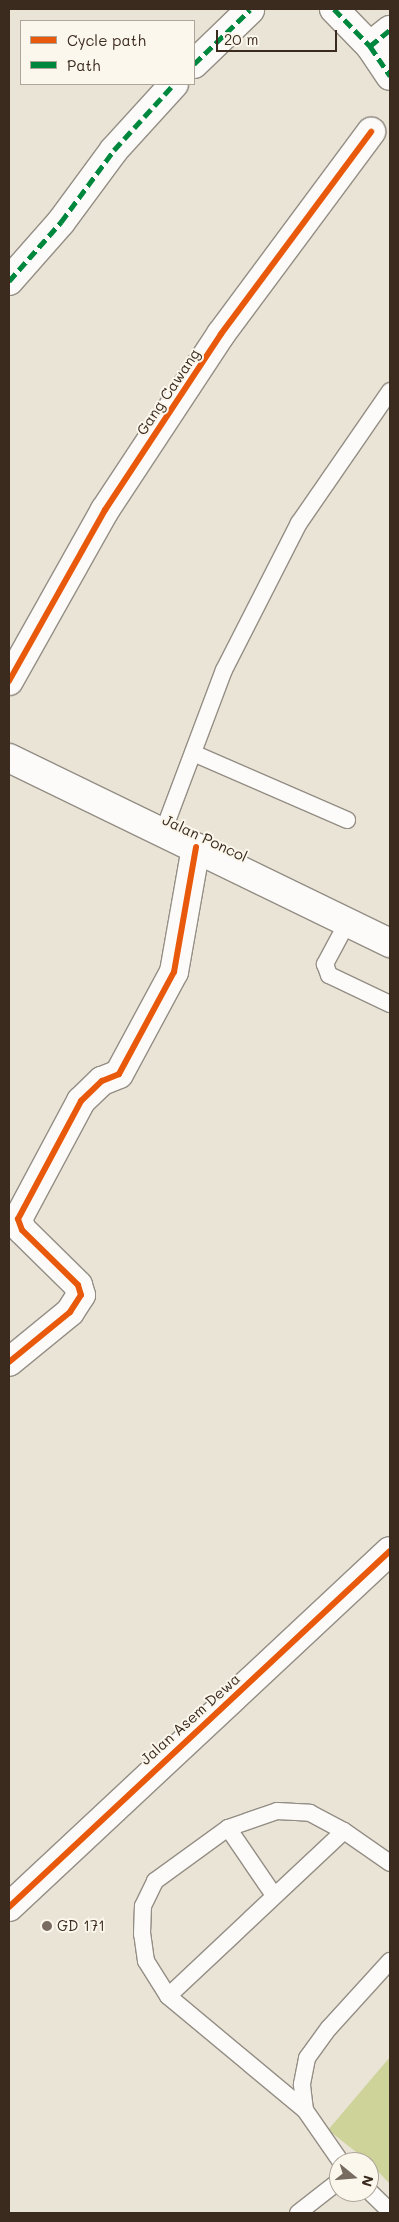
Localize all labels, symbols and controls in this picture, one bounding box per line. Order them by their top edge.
legend [20,20,195,85]
scale bar [219,20,340,52]
text: 20 m [224,29,258,49]
text: Cycle path [67,30,146,50]
text: Path [67,55,101,75]
street label: Gang Cawang [132,345,204,439]
street label: Jalan Poncol [160,810,250,866]
street label: Jalan Asem Dewa [136,1669,244,1769]
place label: GD 171 [57,1917,105,1935]
marker: GD 171 [41,1920,53,1932]
north arrow [329,2152,379,2202]
text: N [357,2173,379,2189]

